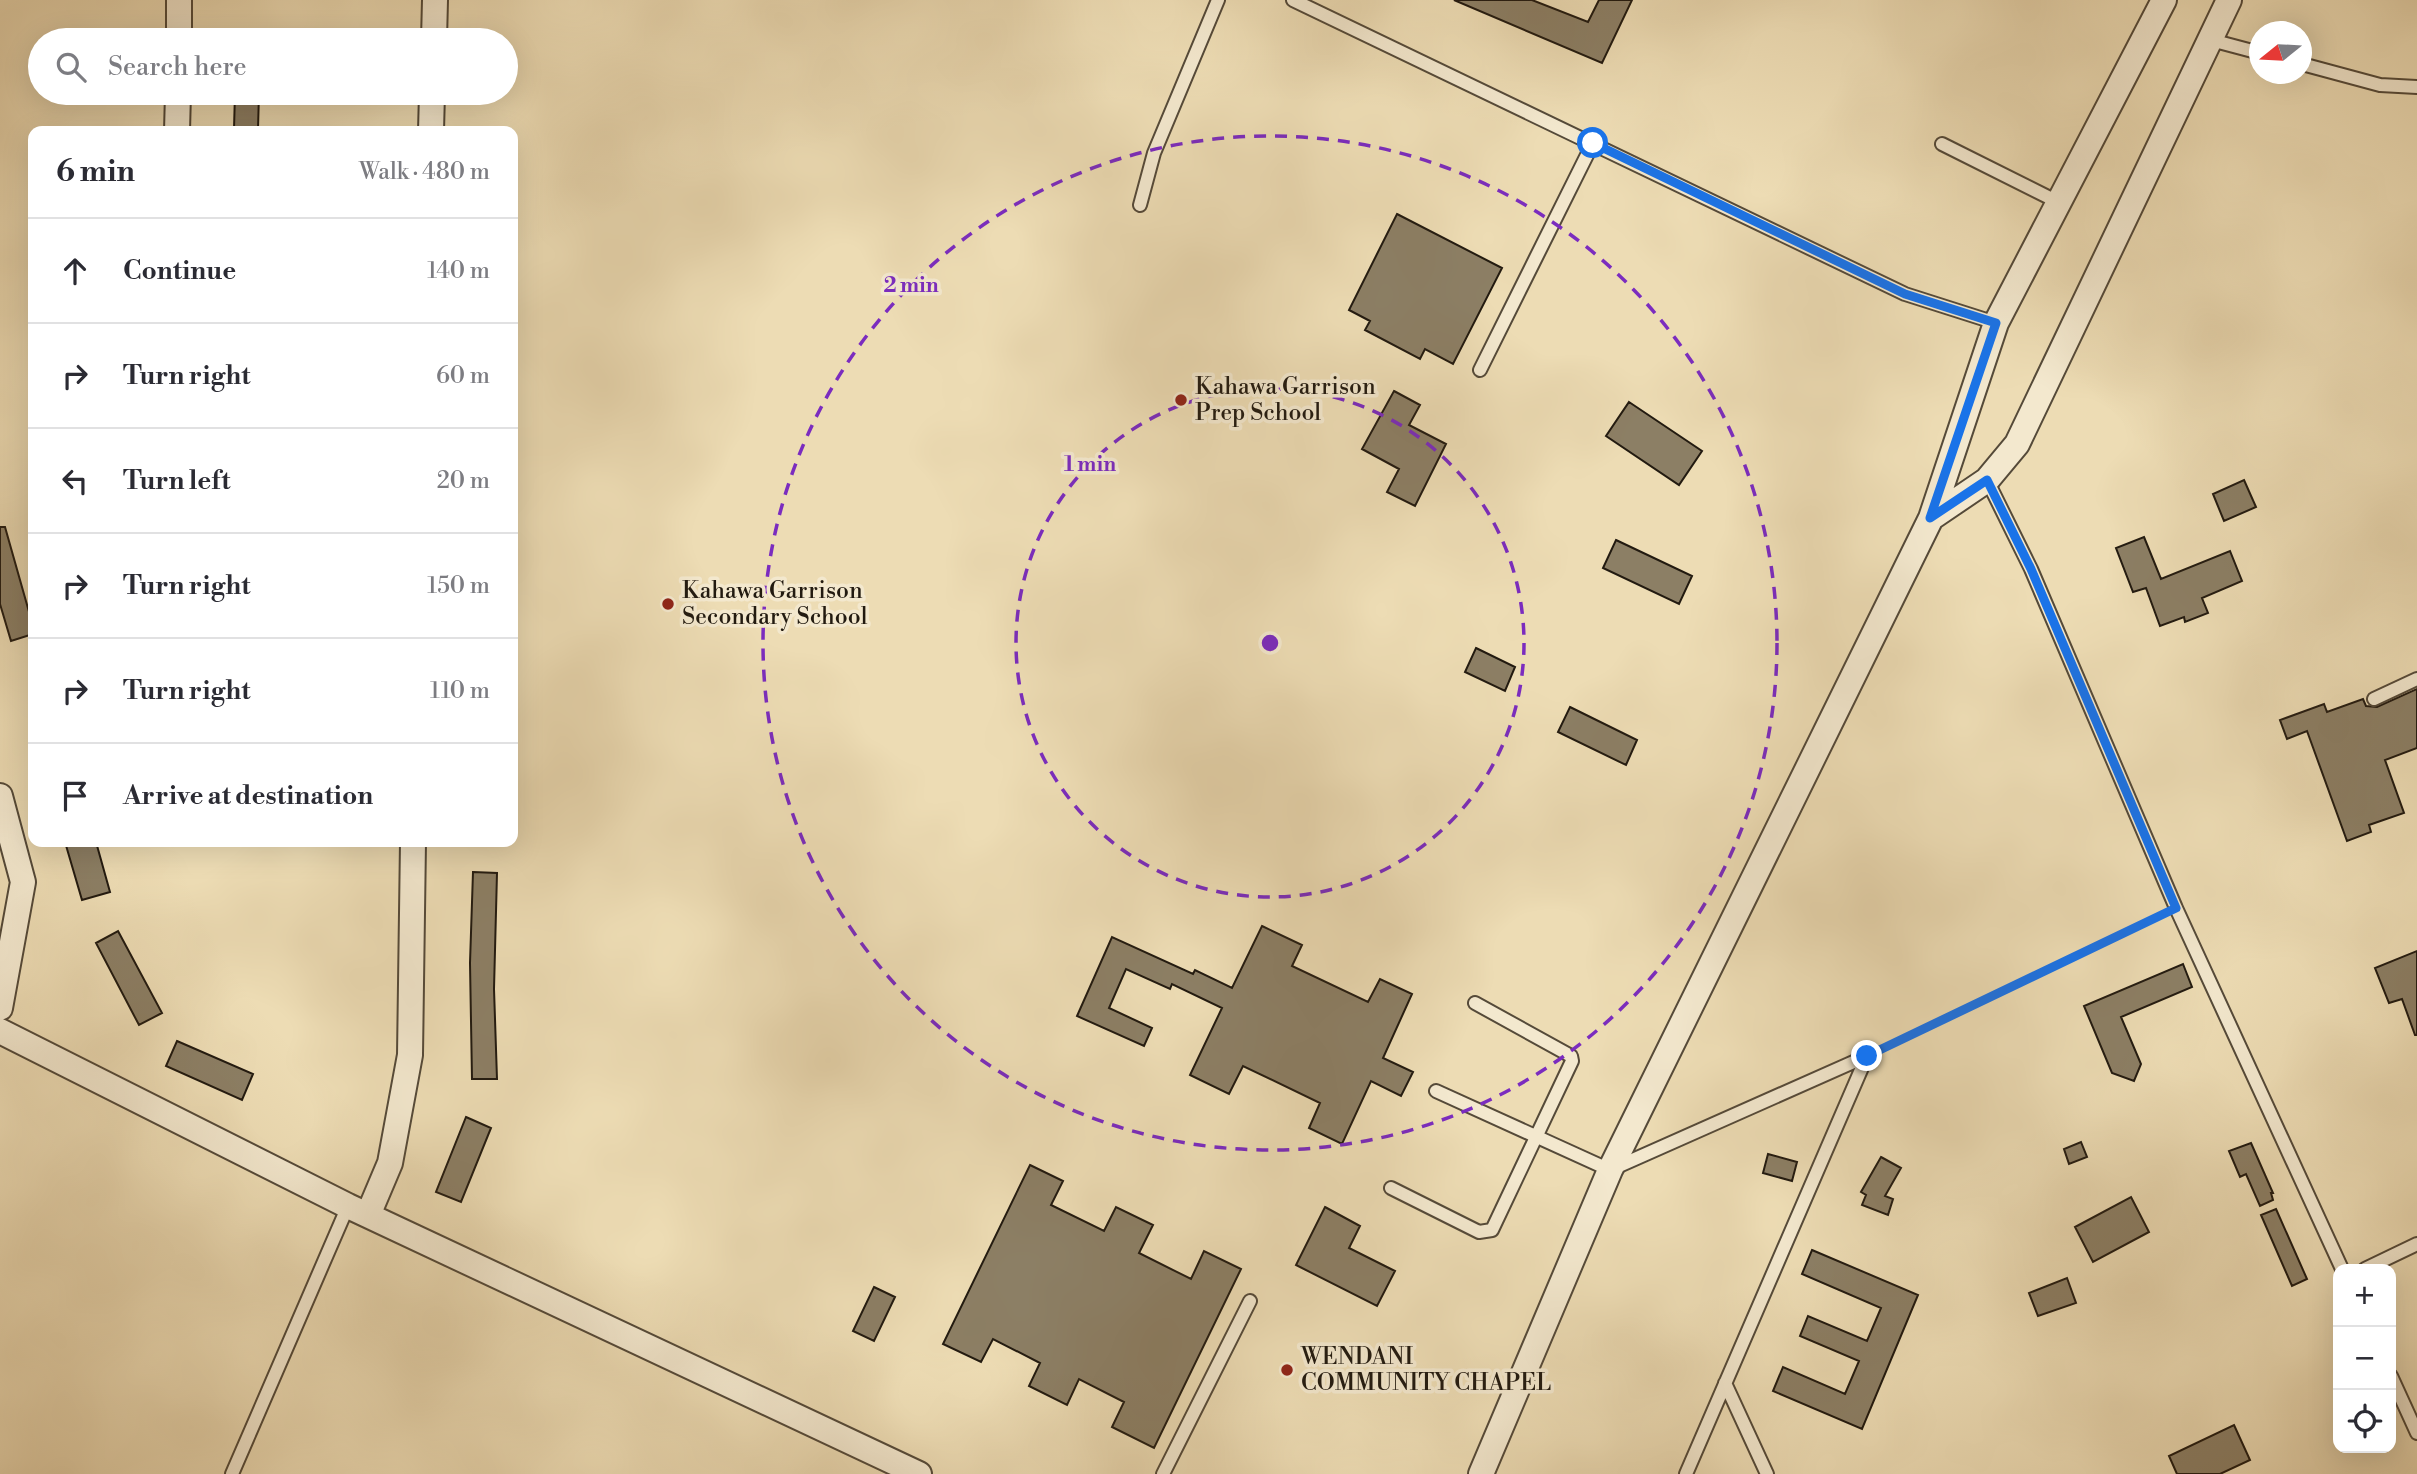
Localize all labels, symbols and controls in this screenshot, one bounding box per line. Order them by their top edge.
north arrow [2249,21,2312,84]
search box [28,28,518,105]
icon: search [52,48,90,86]
text: Search here [108,51,247,83]
route start [1577,127,1608,158]
text: 6 min [56,153,135,191]
text: Walk · 480 m [359,158,490,186]
icon: ahead [56,252,94,290]
text: Continue [123,255,236,287]
text: 140 m [427,257,490,285]
text: 2 min [883,273,939,299]
icon: right [56,357,94,395]
text: Turn right [123,360,251,392]
text: 60 m [436,362,490,390]
place label: Kahawa Garrison Prep School [1195,373,1376,427]
marker: Kahawa Garrison Prep School [1173,392,1189,408]
text: 1 min [1064,452,1116,478]
icon: left [56,462,94,500]
text: Turn left [123,465,231,497]
text: 20 m [437,467,490,495]
icon: right [56,567,94,605]
text: Turn right [123,570,251,602]
text: 150 m [427,572,490,600]
place label: Kahawa Garrison Secondary School [682,577,868,631]
marker: Kahawa Garrison Secondary School [660,596,676,612]
centre of rings [1258,631,1282,655]
icon: right [56,672,94,710]
text: Turn right [123,675,251,707]
text: 110 m [430,677,490,705]
icon: arrive [56,777,94,815]
text: Arrive at destination [123,780,373,812]
route end [1851,1040,1882,1071]
map controls [2333,1264,2396,1453]
button: + [2333,1264,2396,1327]
button: − [2333,1327,2396,1390]
place label: WENDANI COMMUNITY CHAPEL [1300,1343,1551,1397]
marker: WENDANI COMMUNITY CHAPEL [1279,1362,1295,1378]
button: locate [2333,1390,2396,1453]

